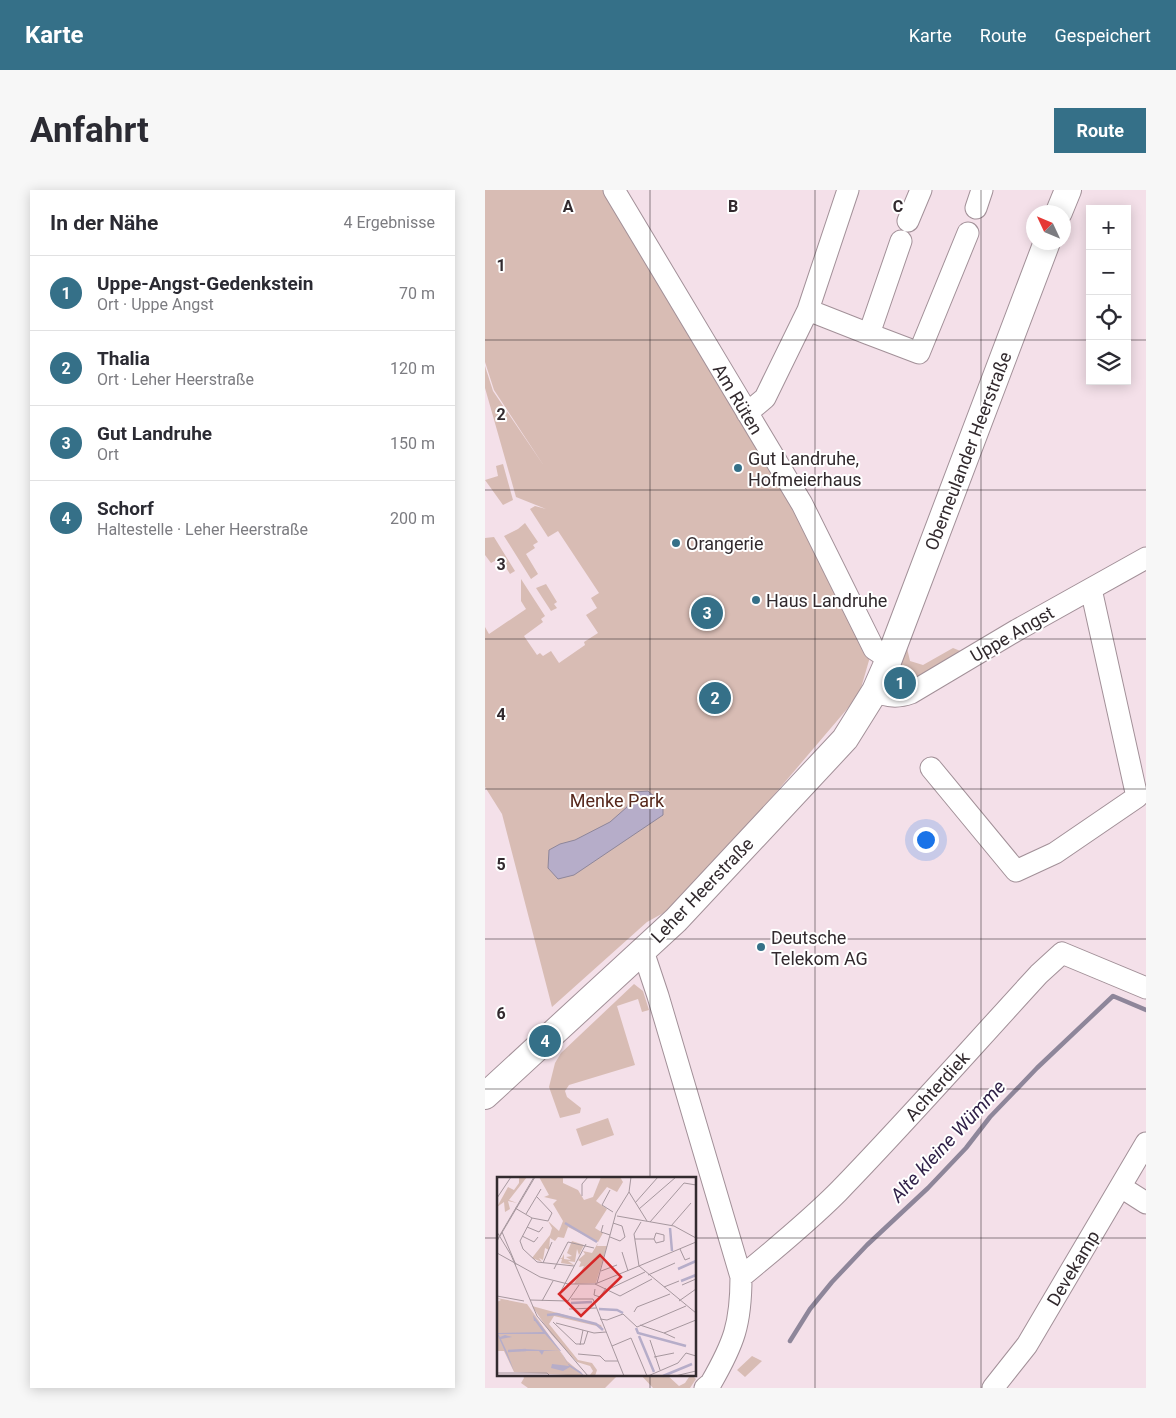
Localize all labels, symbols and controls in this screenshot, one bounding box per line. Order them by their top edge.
text: Karte [25,21,84,49]
text: Karte [909,25,952,46]
text: Route [980,25,1027,46]
text: Gespeichert [1055,25,1151,46]
button: Route [1054,108,1146,153]
text: Anfahrt [30,110,149,151]
text: A [563,197,574,216]
text: B [728,197,738,216]
text: C [893,197,903,216]
north arrow [1026,205,1071,250]
map controls [1086,205,1131,385]
button: + [1086,205,1131,250]
text: In der Nähe [50,211,158,235]
text: 4 Ergebnisse [343,213,435,232]
button: − [1086,250,1131,295]
text: 1 [496,256,506,275]
text: Uppe-Angst-Gedenkstein [97,272,313,295]
text: 1 [61,284,71,303]
text: 70 m [399,284,435,303]
text: Ort · Uppe Angst [97,295,214,314]
button: locate [1086,295,1131,340]
button: layers [1086,340,1131,385]
text: Thalia [97,347,150,370]
street label: Oberneulander Heerstraße [920,349,1016,553]
text: 2 [61,359,71,378]
text: 120 m [390,359,435,378]
street label: Am Rüten [709,360,767,438]
text: Ort · Leher Heerstraße [97,370,254,389]
text: 2 [496,405,506,424]
text: Gut Landruhe [97,422,212,445]
text: 3 [61,434,71,453]
text: 150 m [390,434,435,453]
text: Ort [97,445,119,464]
place label: Gut Landruhe, Hofmeierhaus [748,448,862,490]
marker: Gut Landruhe, Hofmeierhaus [732,462,744,474]
text: Schorf [97,497,154,520]
text: 4 [61,509,71,528]
text: 200 m [390,509,435,528]
text: Haltestelle · Leher Heerstraße [97,520,308,539]
place label: Orangerie [686,533,764,554]
marker: Orangerie [670,537,682,549]
text: 3 [496,555,506,574]
place label: Haus Landruhe [766,590,887,611]
pin: 3 [691,594,723,632]
marker: Haus Landruhe [750,594,762,606]
street label: Uppe Angst [967,602,1058,666]
pin: 1 [884,664,916,702]
pin: 2 [699,679,731,717]
text: 4 [496,705,506,724]
park label: Menke Park [570,790,665,811]
your location [913,827,939,853]
street label: Leher Heerstraße [646,833,758,947]
text: 5 [496,855,506,874]
place label: Deutsche Telekom AG [771,927,868,969]
marker: Deutsche Telekom AG [755,941,767,953]
text: 6 [496,1004,506,1023]
pin: 4 [529,1022,561,1060]
street label: Achterdiek [901,1047,974,1125]
water label: Alte kleine Wümme [885,1075,1010,1207]
inset map [497,1177,696,1376]
street label: Devekamp [1042,1227,1104,1309]

